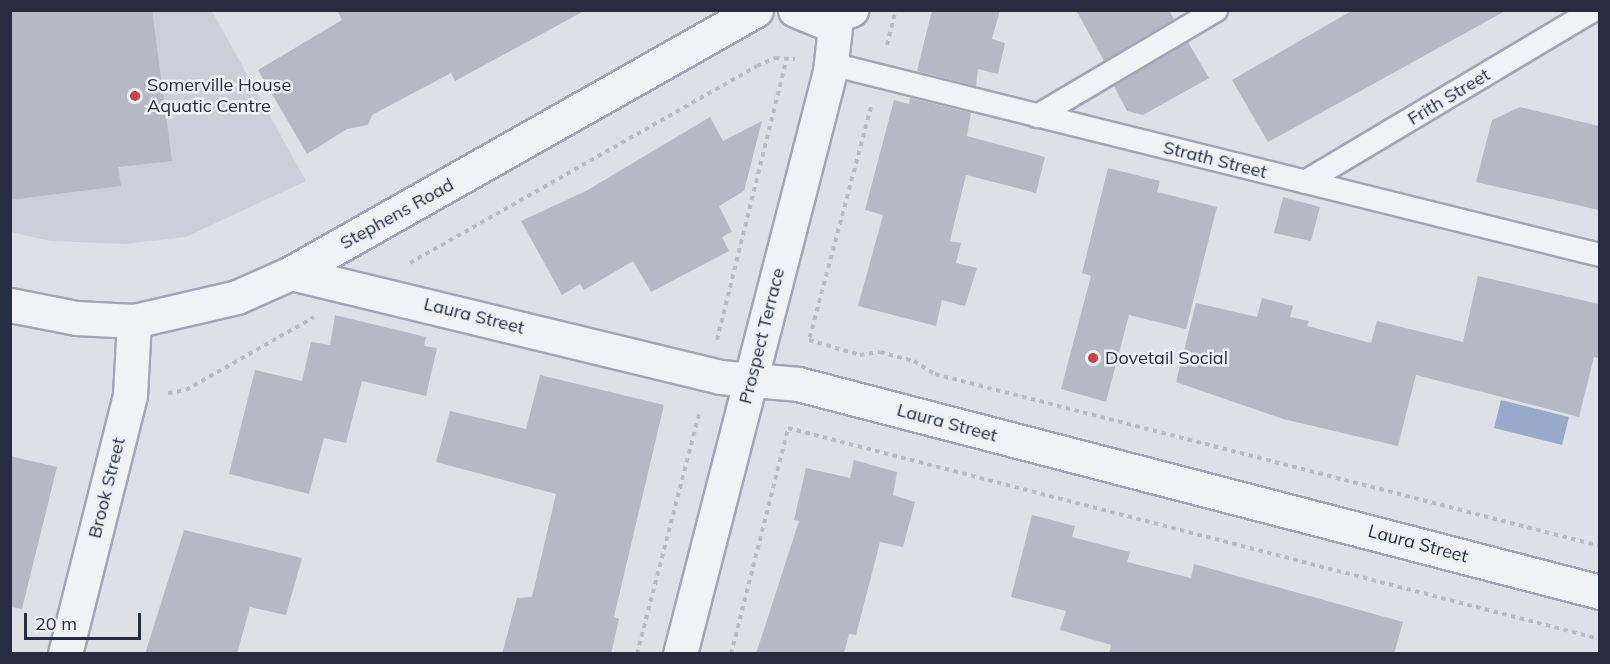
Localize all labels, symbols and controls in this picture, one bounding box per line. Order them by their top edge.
street label: Frith Street [1404,64,1494,130]
place label: Somerville House Aquatic Centre [147,75,291,118]
marker: Somerville House Aquatic Centre [128,89,142,103]
street label: Strath Street [1161,137,1269,183]
street label: Stephens Road [336,174,458,254]
street label: Prospect Terrace [735,266,789,406]
street label: Laura Street [422,293,526,339]
place label: Dovetail Social [1105,347,1228,369]
marker: Dovetail Social [1086,351,1100,365]
street label: Laura Street [895,399,999,447]
street label: Brook Street [84,435,130,541]
street label: Laura Street [1366,520,1470,568]
scale bar [27,601,144,639]
text: 20 m [35,612,77,635]

